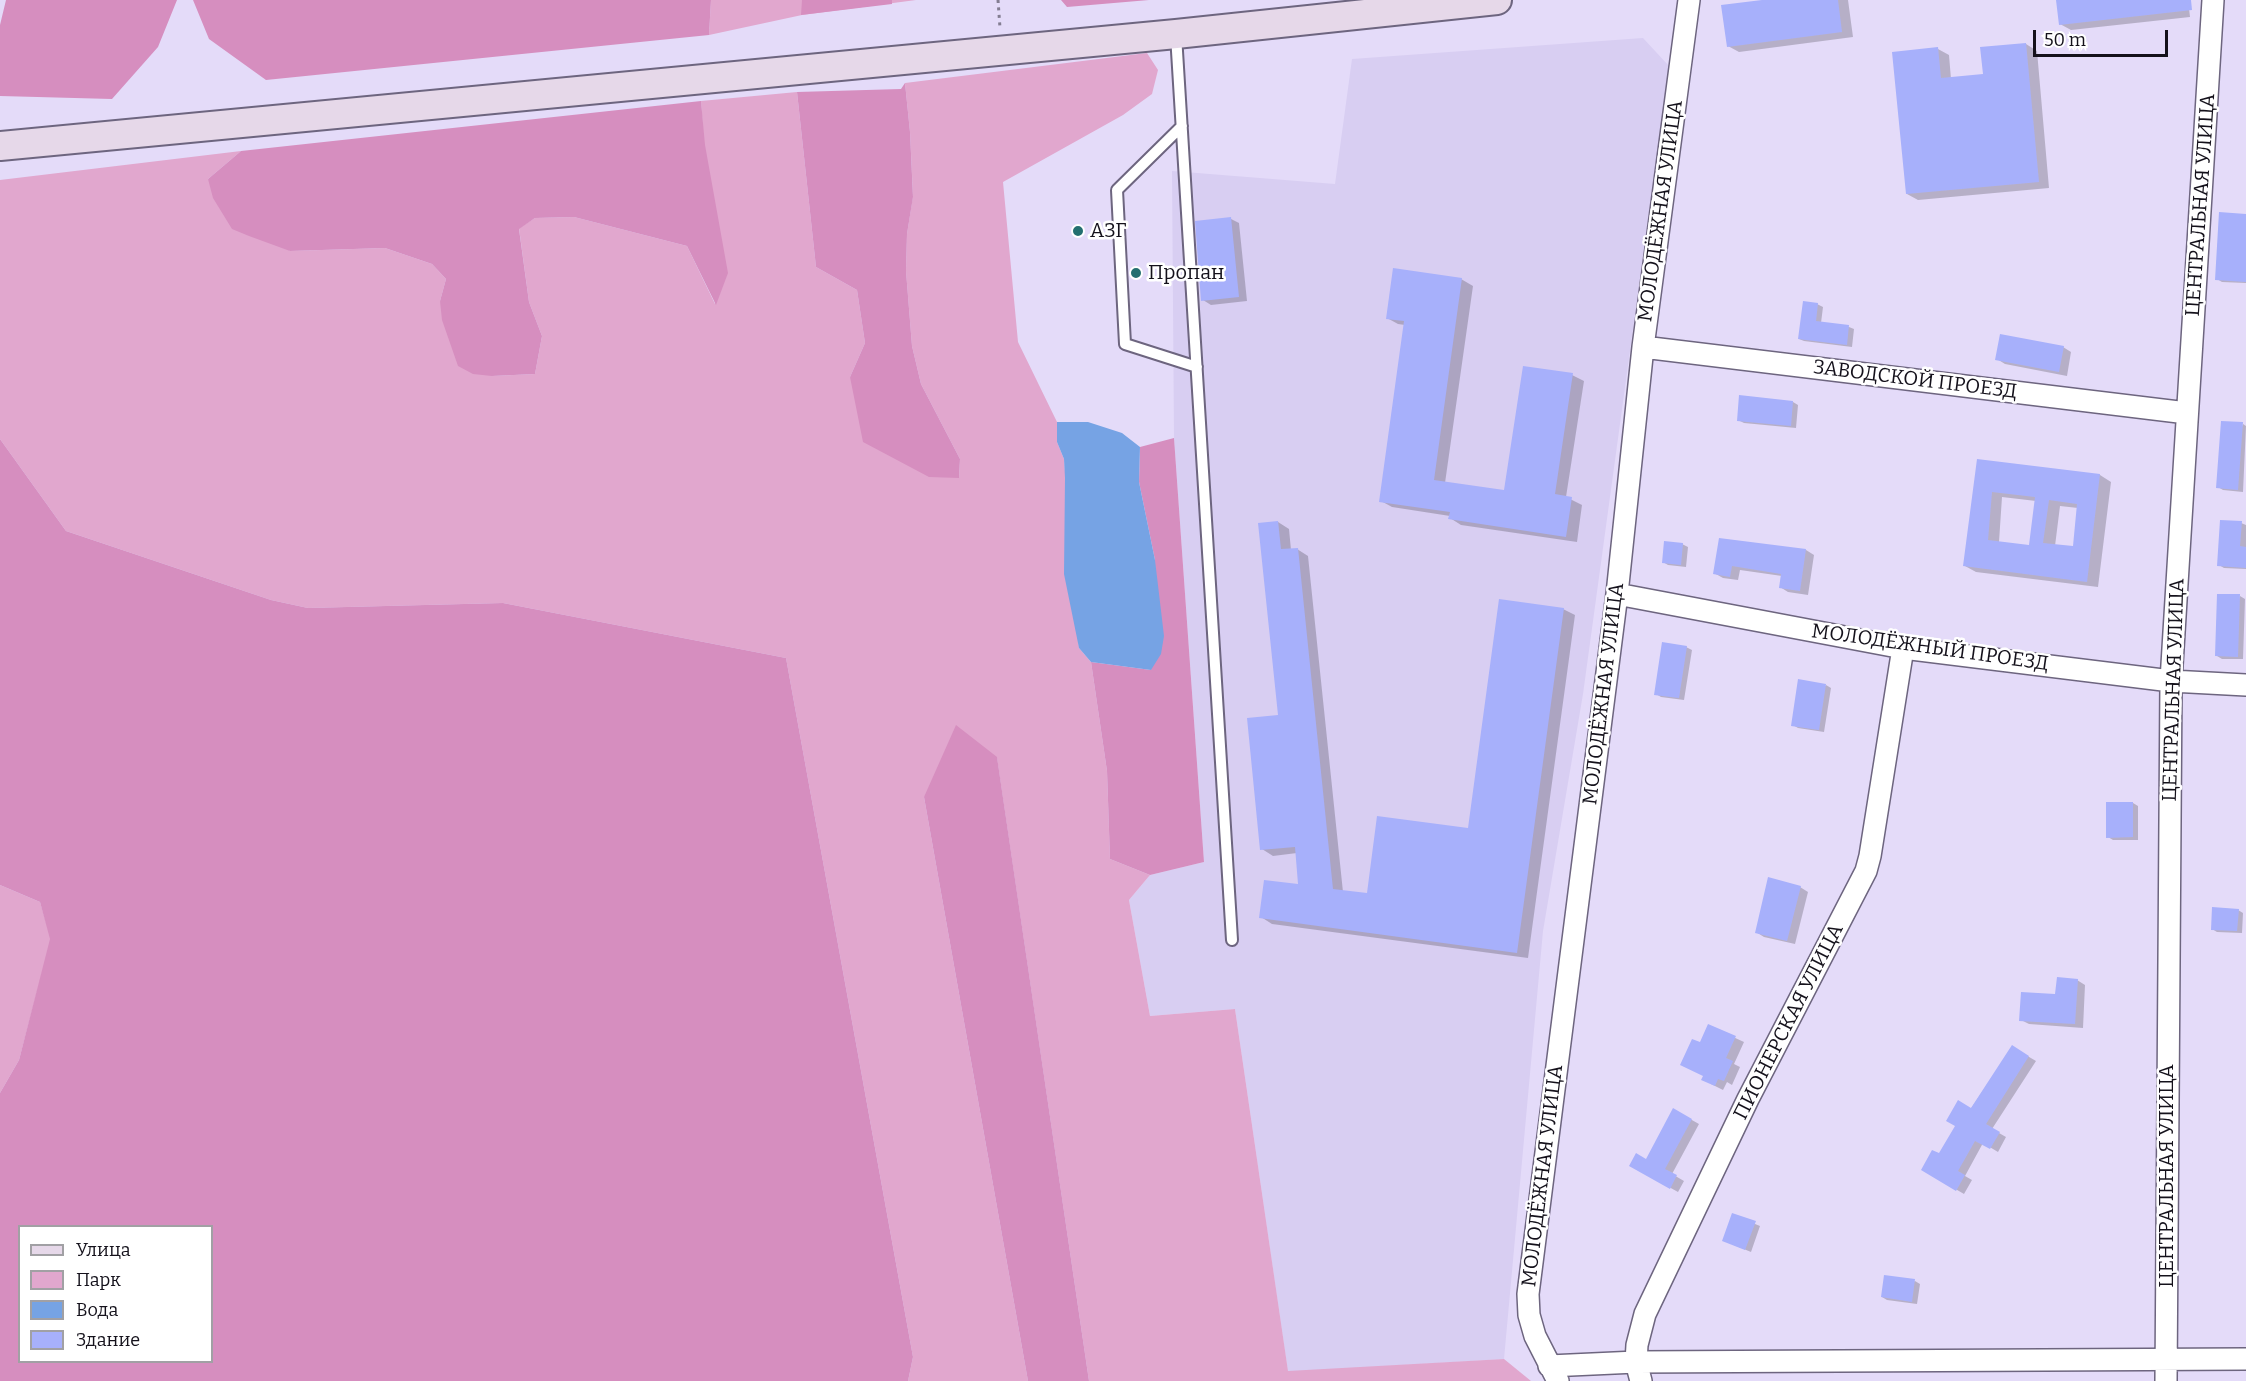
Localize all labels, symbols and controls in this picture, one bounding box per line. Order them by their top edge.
scale bar [2036,18,2171,56]
text: 50 m [2044,29,2086,51]
street label: ЦЕНТРАЛЬНАЯ УЛИЦА [2181,93,2221,317]
street label: МОЛОДЁЖНАЯ УЛИЦА [1634,99,1688,323]
place label: АЗГ [1090,219,1126,243]
marker: АЗГ [1071,224,1085,238]
place label: Пропан [1148,261,1224,285]
marker: Пропан [1129,266,1143,280]
street label: ЗАВОДСКОЙ ПРОЕЗД [1812,356,2018,404]
street label: ЦЕНТРАЛЬНАЯ УЛИЦА [2158,578,2190,802]
street label: МОЛОДЁЖНАЯ УЛИЦА [1578,582,1630,806]
street label: МОЛОДЁЖНЫЙ ПРОЕЗД [1810,619,2050,677]
street label: ПИОНЕРСКАЯ УЛИЦА [1729,920,1849,1124]
street label: МОЛОДЁЖНАЯ УЛИЦА [1517,1064,1569,1288]
street label: ЦЕНТРАЛЬНАЯ УЛИЦА [2155,1064,2179,1288]
legend [18,1225,213,1363]
text: Улица [76,1239,131,1261]
text: Парк [76,1269,121,1291]
text: Вода [76,1299,118,1321]
text: Здание [76,1329,140,1351]

